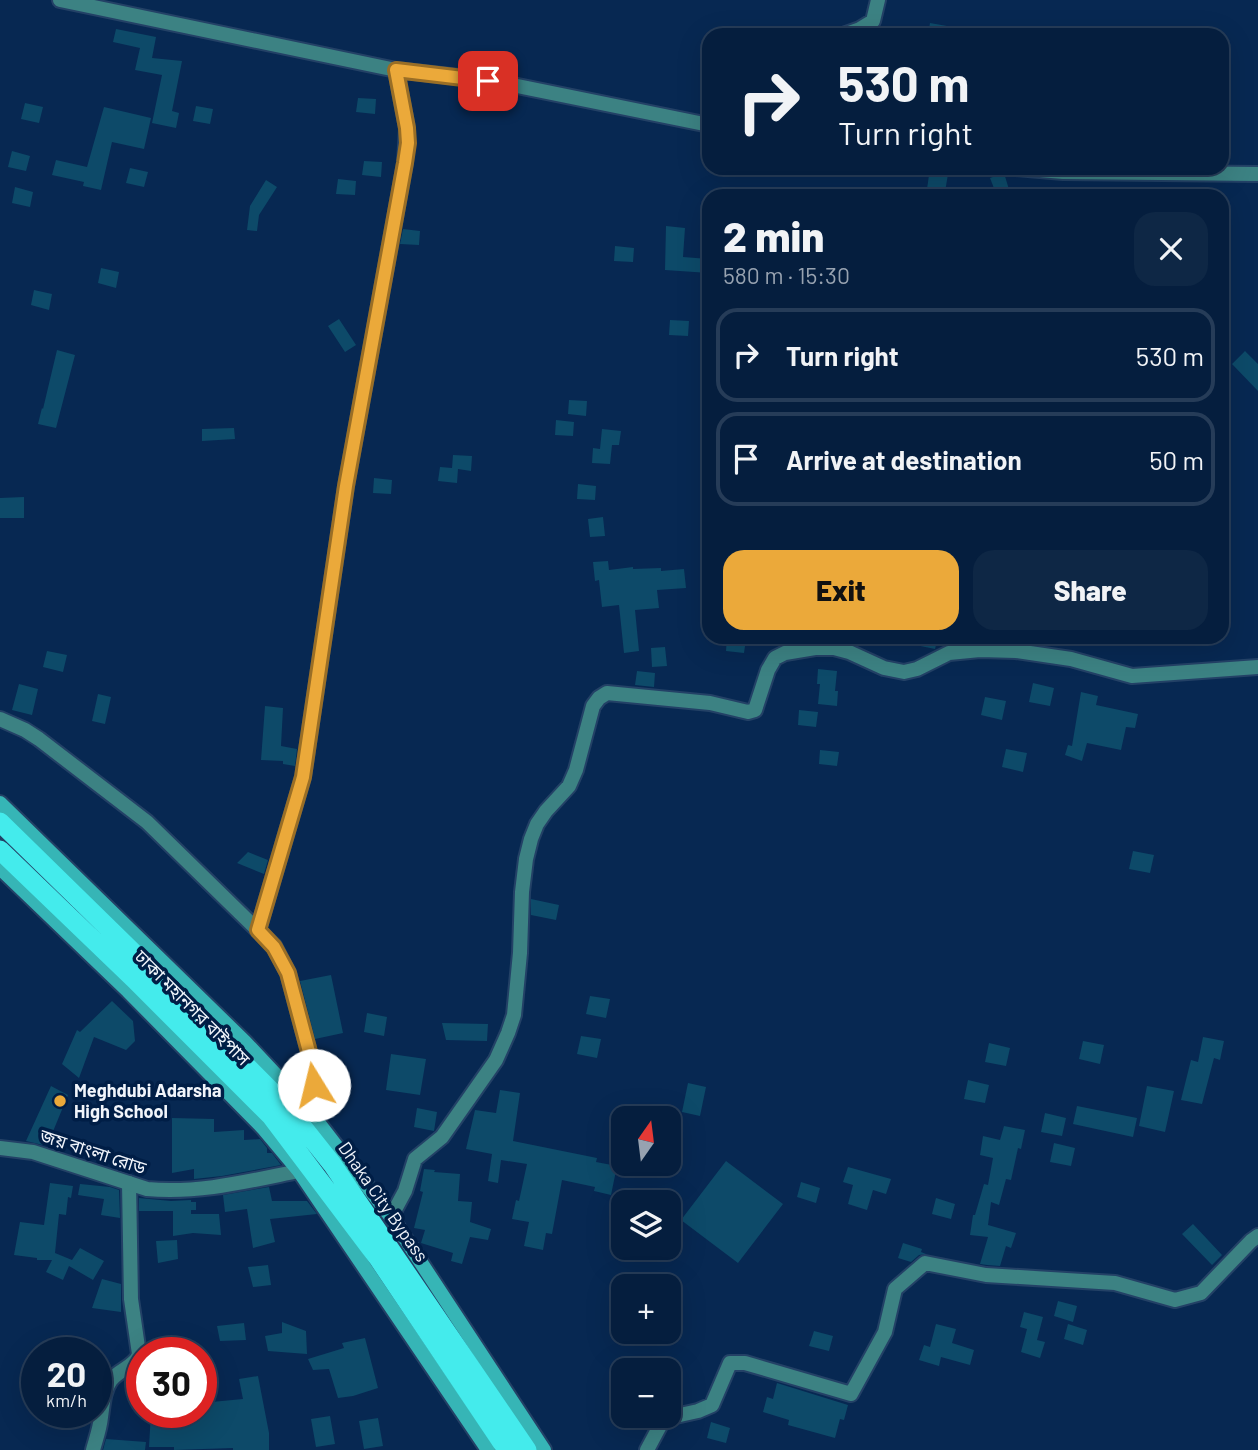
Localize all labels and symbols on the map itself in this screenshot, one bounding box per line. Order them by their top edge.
pin [458,51,518,111]
street label: ঢাকা মহানগর বাইপাস [130,944,255,1070]
position arrow [277,1048,351,1122]
place label: Meghdubi Adarsha High School [74,1079,221,1122]
marker: Meghdubi Adarsha High School [52,1093,68,1109]
north arrow [611,1106,681,1176]
street label: জয় বাংলা রোড [37,1123,149,1179]
street label: Dhaka City Bypass [334,1137,433,1266]
speed limit sign: 30 [126,1337,217,1428]

